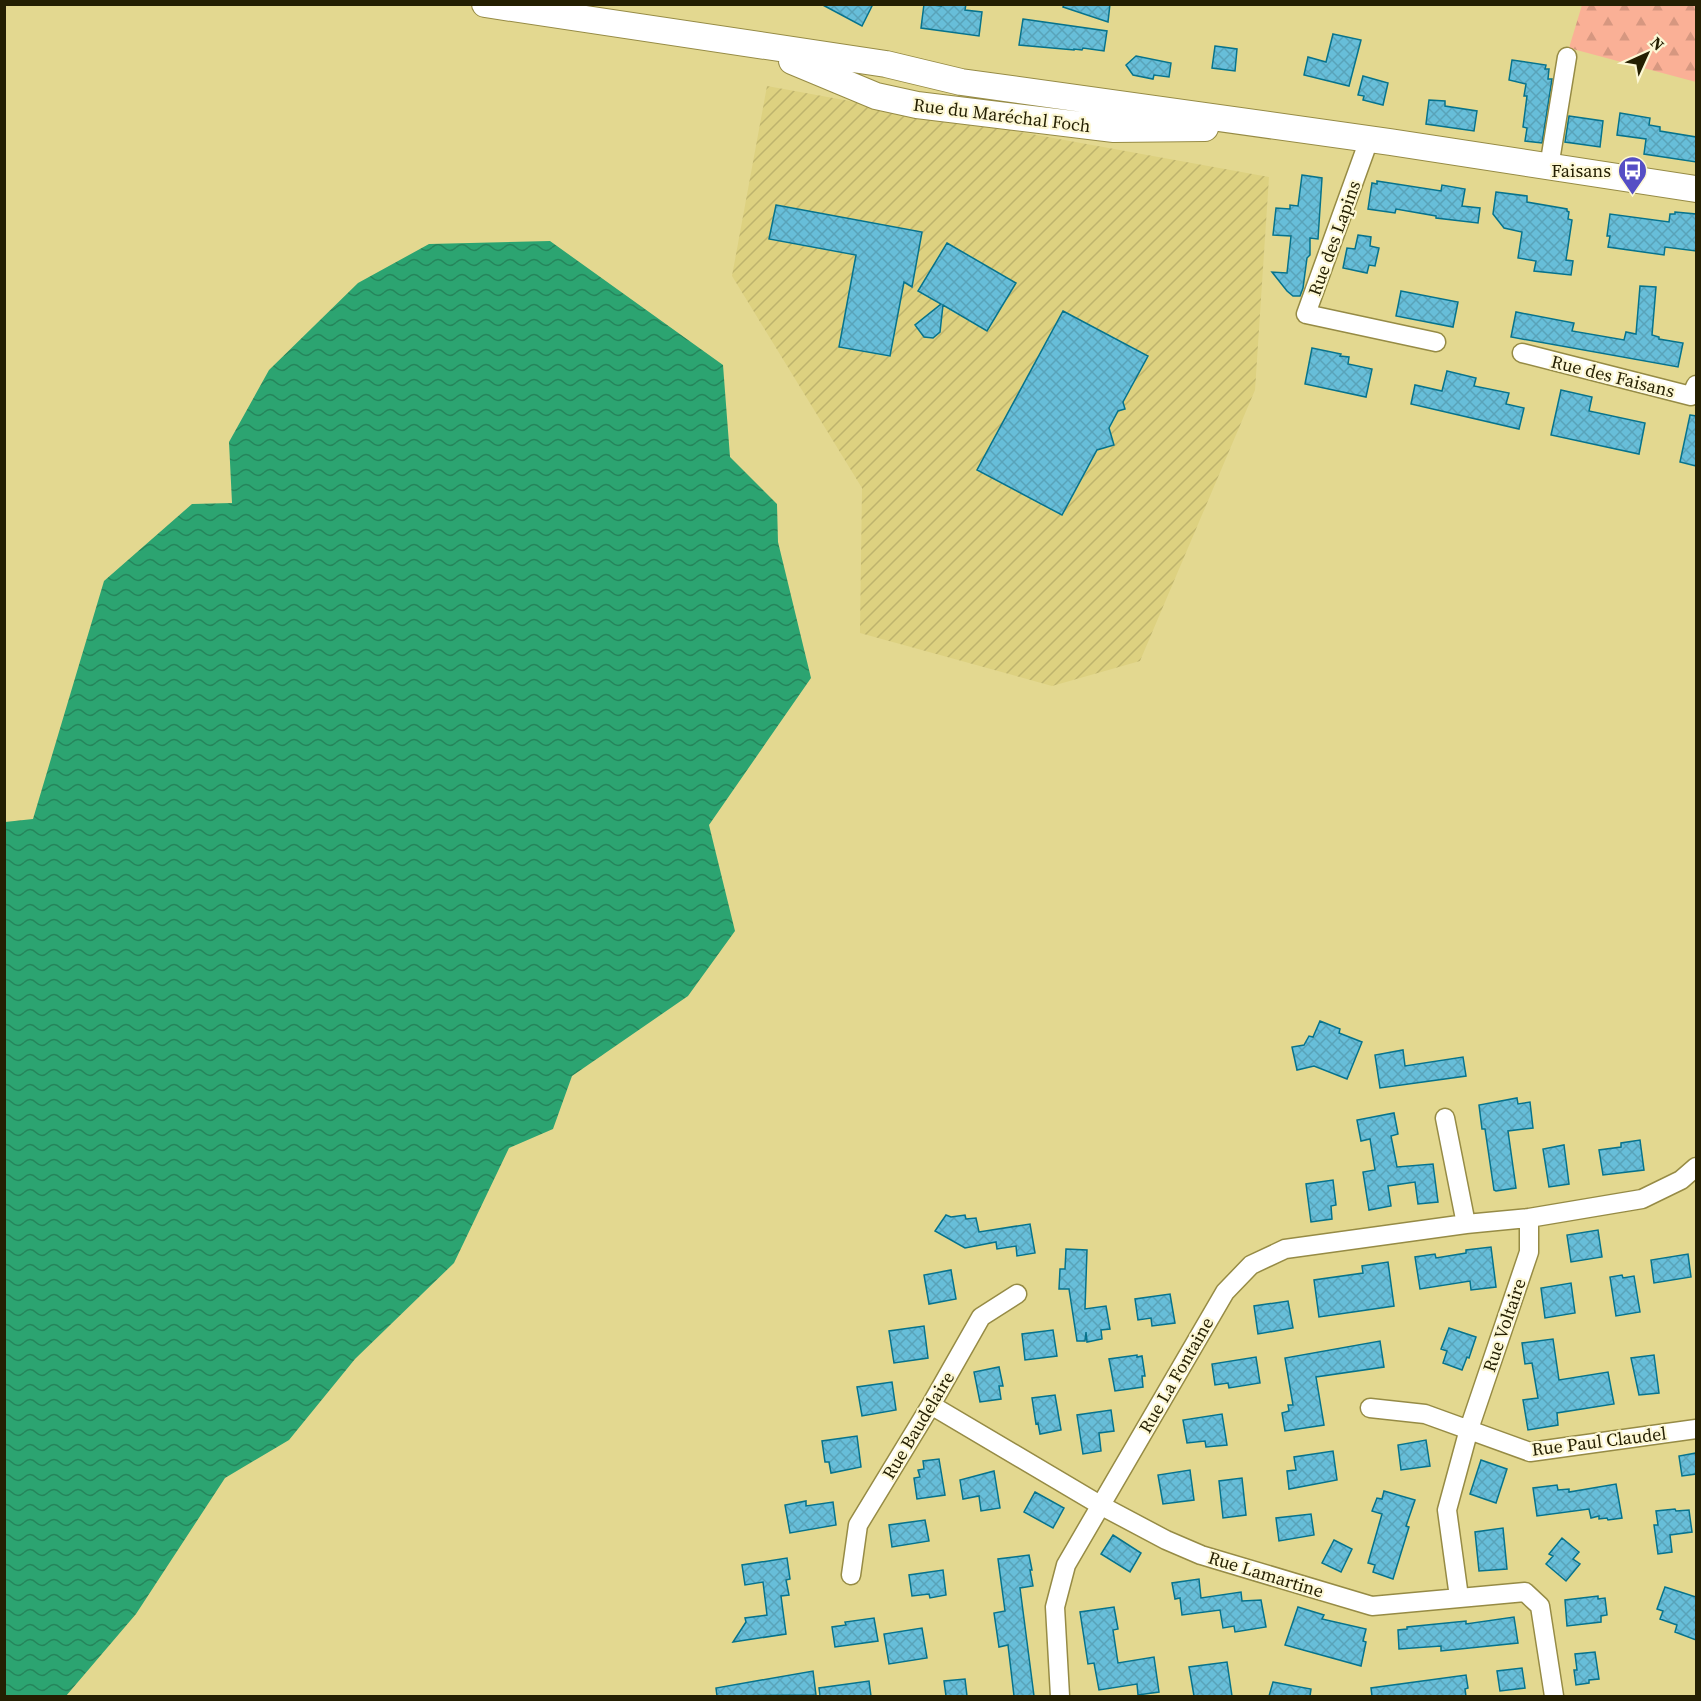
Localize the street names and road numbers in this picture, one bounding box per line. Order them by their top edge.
street label: Rue du Maréchal Foch [912,92,1092,138]
street label: Rue des Lapins [1302,177,1366,299]
street label: Rue des Faisans [1549,349,1678,403]
street label: Rue Voltaire [1476,1275,1532,1375]
street label: Rue La Fontaine [1133,1312,1219,1438]
street label: Rue Baudelaire [876,1366,960,1484]
street label: Rue Paul Claudel [1530,1420,1668,1462]
street label: Rue Lamartine [1205,1545,1327,1603]

